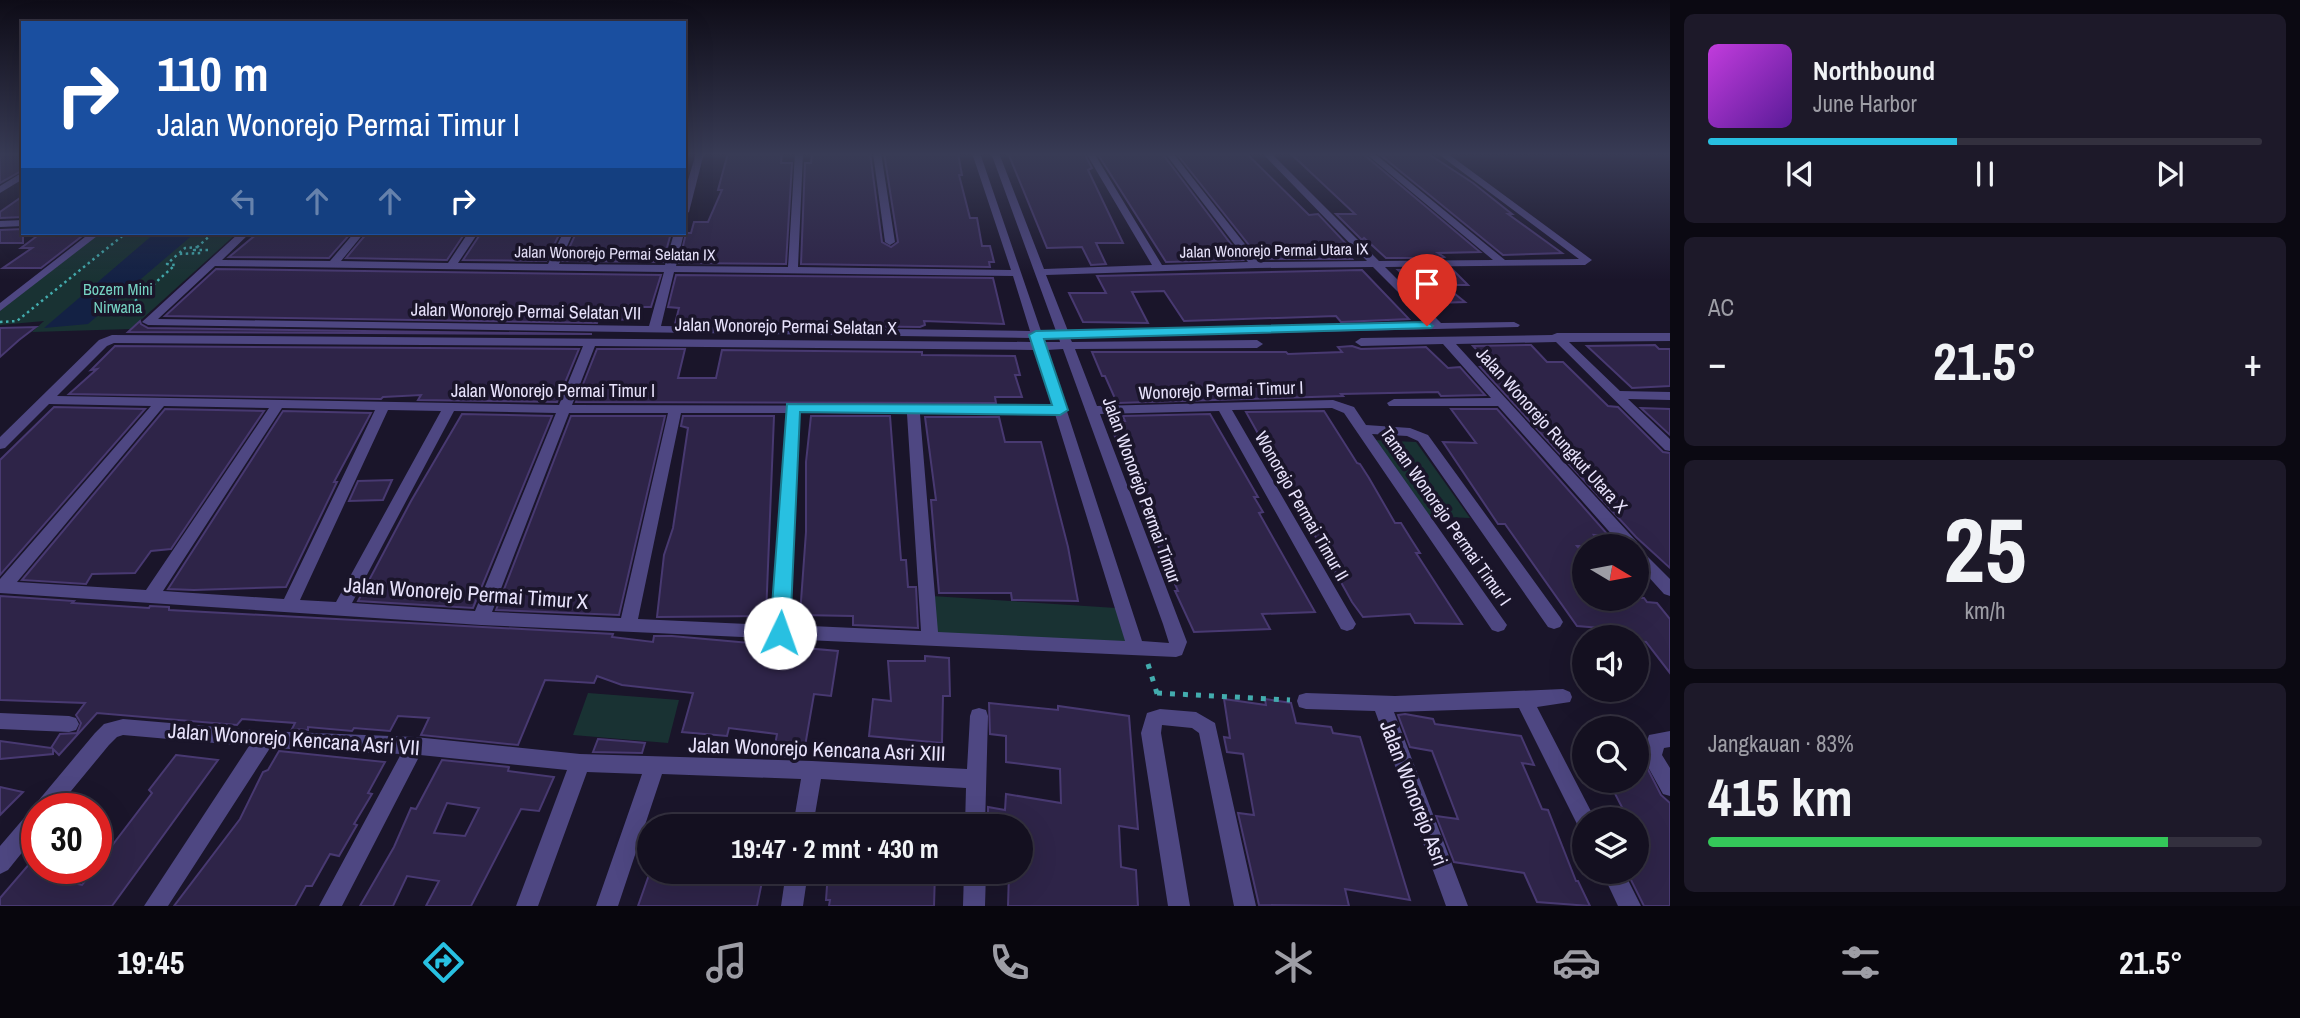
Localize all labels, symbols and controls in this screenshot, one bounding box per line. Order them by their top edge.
text: 110 m [157,40,269,106]
icon: right [42,49,133,140]
text: Northbound [1813,53,1935,88]
text: June Harbor [1813,88,1917,119]
text: Jalan Wonorejo Permai Timur I [157,103,520,146]
icon: previous [1781,155,1819,193]
icon: pause [1966,155,2004,193]
icon: next [2151,155,2189,193]
icon: left [225,182,263,220]
icon: ahead [298,182,336,220]
icon: ahead [371,182,409,220]
icon: right [444,182,482,220]
street label: Jalan Wonorejo Permai Utara IX [1180,237,1369,263]
street label: Jalan Wonorejo Permai Selatan IX [514,240,716,266]
pin [1397,254,1457,326]
icon: arrive [1408,265,1446,303]
park label: Bozem Mini Nirwana [83,278,153,318]
text: AC [1708,292,1734,323]
street label: Jalan Wonorejo Permai Selatan VII [411,296,641,326]
street label: Jalan Wonorejo Permai Selatan X [675,312,897,340]
text: 21.5° [1933,326,2037,396]
text: − [1708,337,1726,388]
text: + [2244,337,2262,388]
street label: Jalan Wonorejo Rungkut Utara X [1471,342,1633,519]
street label: Wonorejo Permai Timur I [1138,375,1304,405]
street label: Jalan Wonorejo Permai Timur I [451,378,655,403]
street label: Jalan Wonorejo Permai Timur [1097,394,1187,586]
street label: Taman Wonorejo Permai Timur I [1375,421,1517,611]
street label: Wonorejo Permai Timur II [1249,427,1355,585]
text: 25 [1944,488,2027,610]
north arrow [1572,534,1648,611]
map controls [1572,534,1649,884]
street label: Jalan Wonorejo Permai Timur X [343,570,590,616]
text: km/h [1965,595,2005,626]
position arrow [743,596,817,670]
button: sound [1572,625,1649,702]
street label: Jalan Wonorejo Kencana Asri VII [167,716,421,762]
street label: Jalan Wonorejo Asri [1373,716,1455,870]
button: search [1572,716,1649,793]
text: Jangkauan · 83% [1708,728,1854,759]
street label: Jalan Wonorejo Kencana Asri XIII [688,730,946,768]
text: 415 km [1708,762,1853,832]
speed limit sign: 30 [21,793,112,884]
button: layers [1572,807,1649,884]
text: 19:47 · 2 mnt · 430 m [731,831,939,866]
icon: directions [419,938,468,987]
icon: music [702,938,751,987]
icon: phone [985,938,1034,987]
icon: climate [1269,938,1318,987]
icon: car [1552,938,1601,987]
icon: filters [1836,938,1885,987]
text: 19:45 [117,941,184,984]
text: 21.5° [2119,941,2183,984]

